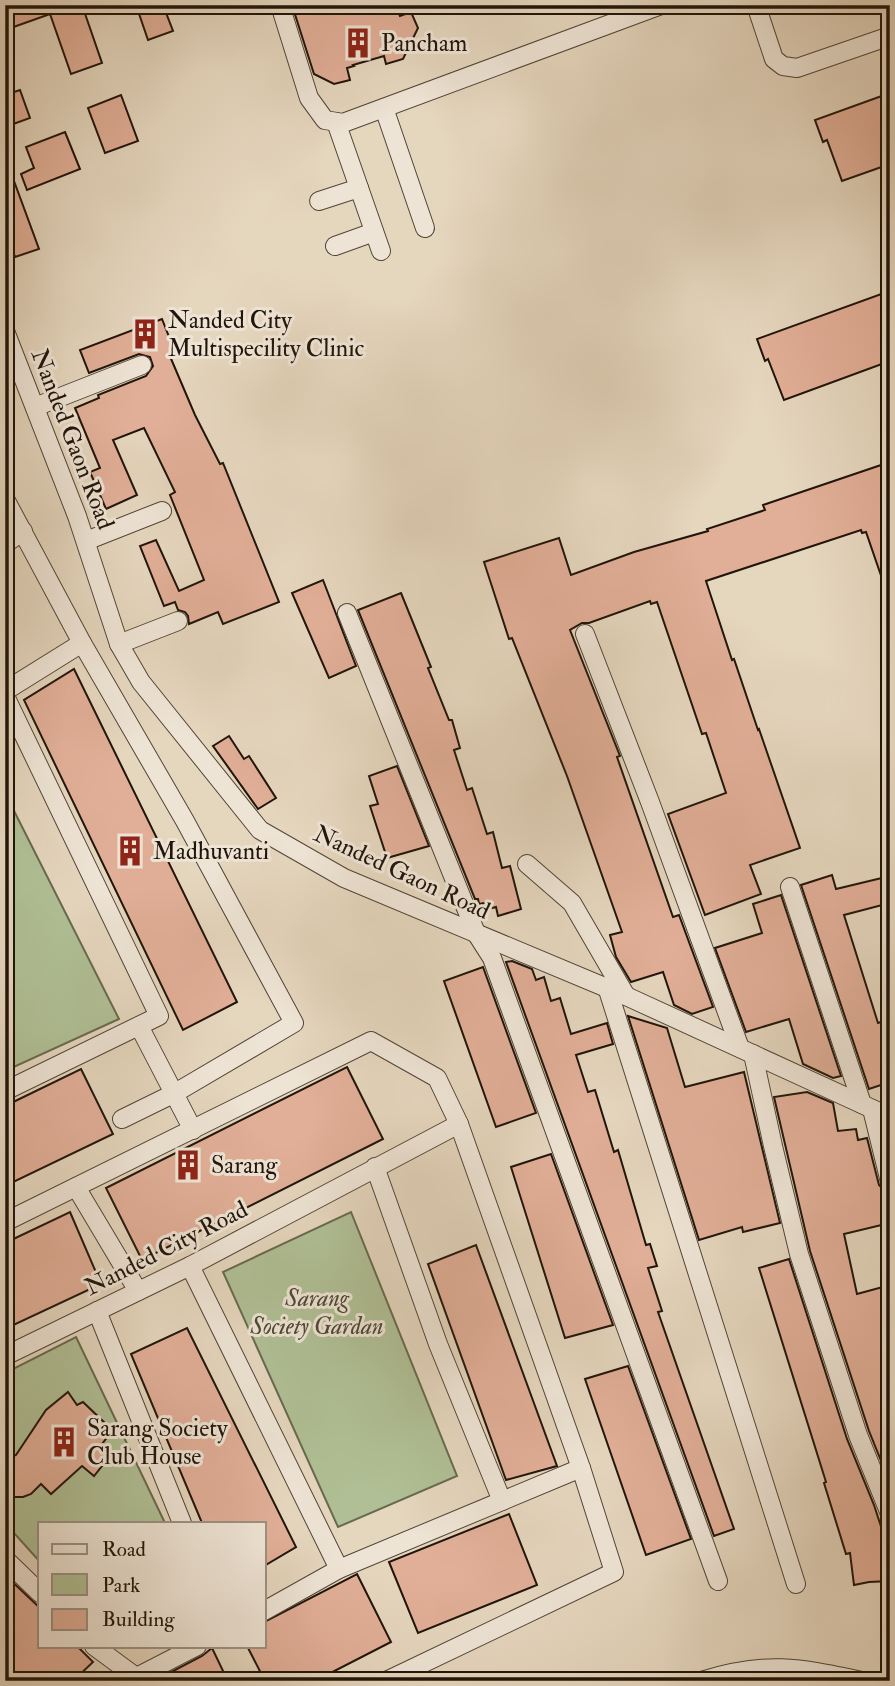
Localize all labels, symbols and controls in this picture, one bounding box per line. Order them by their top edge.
building icon: Pancham [341,26,375,60]
place label: Pancham [381,28,468,59]
place label: Nanded City Multispecility Clinic [168,305,364,364]
building icon: Nanded City Multispecility Clinic [128,317,162,351]
street label: Nanded Gaon Road [24,344,121,534]
street label: Nanded Gaon Road [309,818,495,927]
building icon: Madhuvanti [113,834,147,868]
place label: Madhuvanti [153,836,269,867]
building icon: Sarang [171,1148,205,1182]
place label: Sarang [211,1150,278,1181]
street label: Nanded City Road [79,1194,253,1303]
park label: Sarang Society Gardan [250,1283,383,1342]
place label: Sarang Society Club House [87,1413,228,1472]
building icon: Sarang Society Club House [47,1425,81,1459]
legend [38,1522,266,1648]
text: Road [102,1536,147,1563]
text: Park [102,1572,140,1599]
text: Building [102,1606,175,1633]

